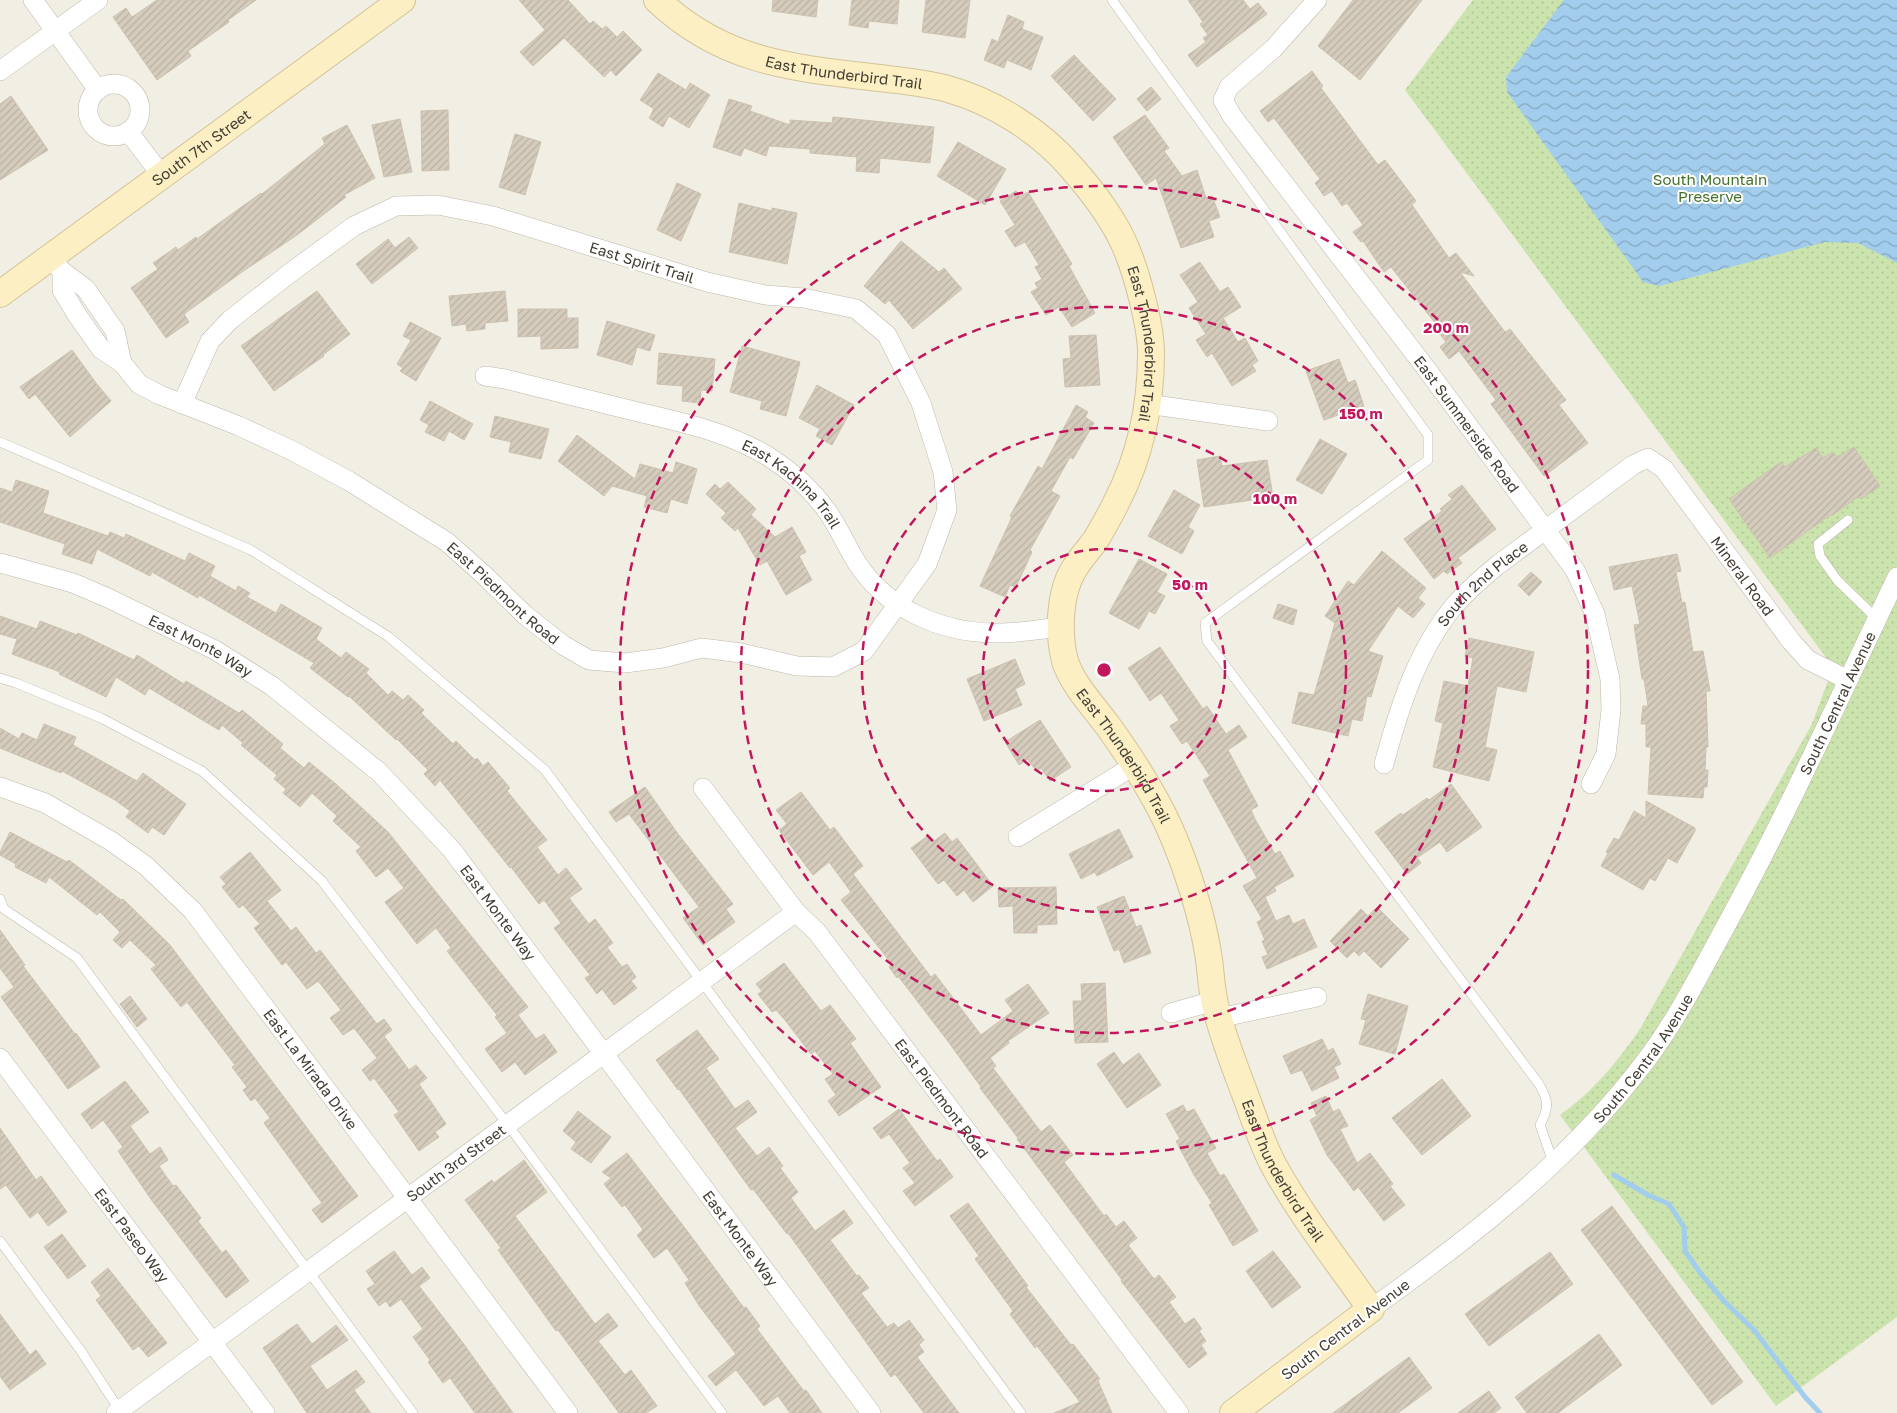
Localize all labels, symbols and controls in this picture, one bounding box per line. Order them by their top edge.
street label: East Thunderbird Trail [763,51,924,93]
street label: South 7th Street [148,105,254,189]
park label: South Mountain Preserve [1653,170,1767,205]
street label: East Spirit Trail [587,238,697,287]
street label: East Thunderbird Trail [1124,263,1160,424]
text: 200 m [1423,318,1469,336]
street label: East Summerside Road [1411,352,1523,496]
text: 150 m [1339,404,1383,422]
street label: East Kachina Trail [739,435,845,532]
text: 100 m [1253,489,1297,507]
street label: Mineral Road [1708,532,1778,619]
street label: South 2nd Place [1433,537,1531,630]
street label: East Piedmont Road [444,538,563,648]
text: 50 m [1172,575,1208,593]
street label: East Monte Way [146,610,257,681]
street label: South Central Avenue [1796,628,1879,778]
centre of rings [1095,661,1113,679]
street label: East Thunderbird Trail [1073,684,1175,826]
street label: East Monte Way [457,861,540,964]
street label: South Central Avenue [1589,990,1696,1127]
street label: East La Mirada Drive [260,1005,362,1133]
street label: East Piedmont Road [891,1035,993,1162]
street label: East Thunderbird Trail [1239,1097,1329,1245]
street label: South 3rd Street [403,1120,509,1205]
street label: East Paseo Way [91,1184,174,1286]
street label: East Monte Way [699,1187,783,1290]
street label: South Central Avenue [1277,1275,1413,1383]

